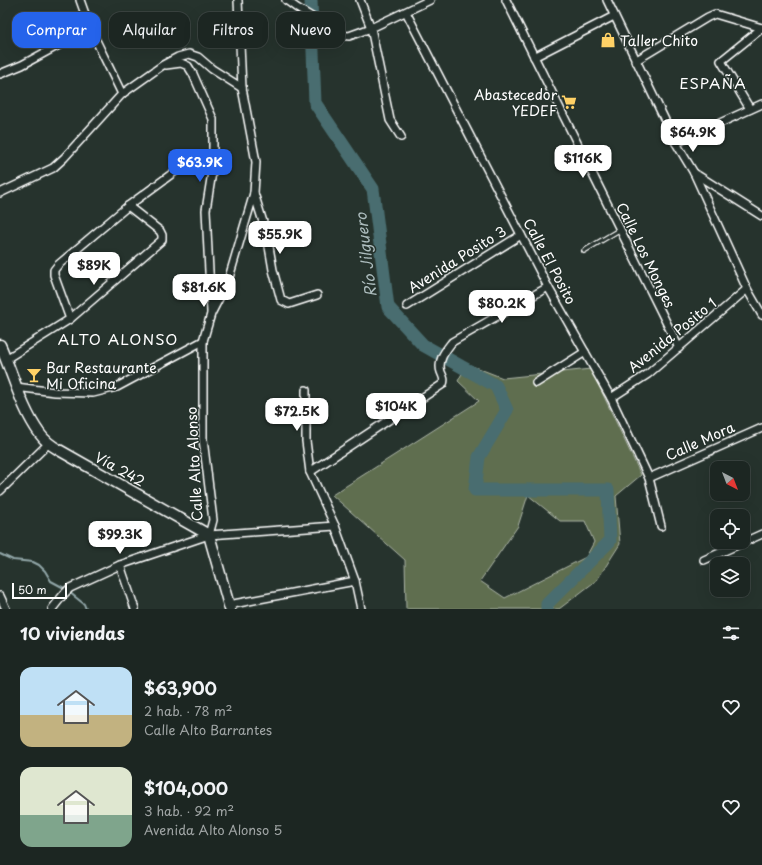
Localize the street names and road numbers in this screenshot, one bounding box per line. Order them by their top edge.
street label: Calle Los Monges [611,199,681,311]
street label: Calle El Posito [518,214,582,308]
street label: Avenida Posito 3 [404,220,510,298]
street label: Avenida Posito 1 [623,293,721,377]
street label: Calle Alto Alonso [181,406,207,522]
street label: Calle Mora [662,416,738,466]
street label: Vía 242 [91,447,149,491]

